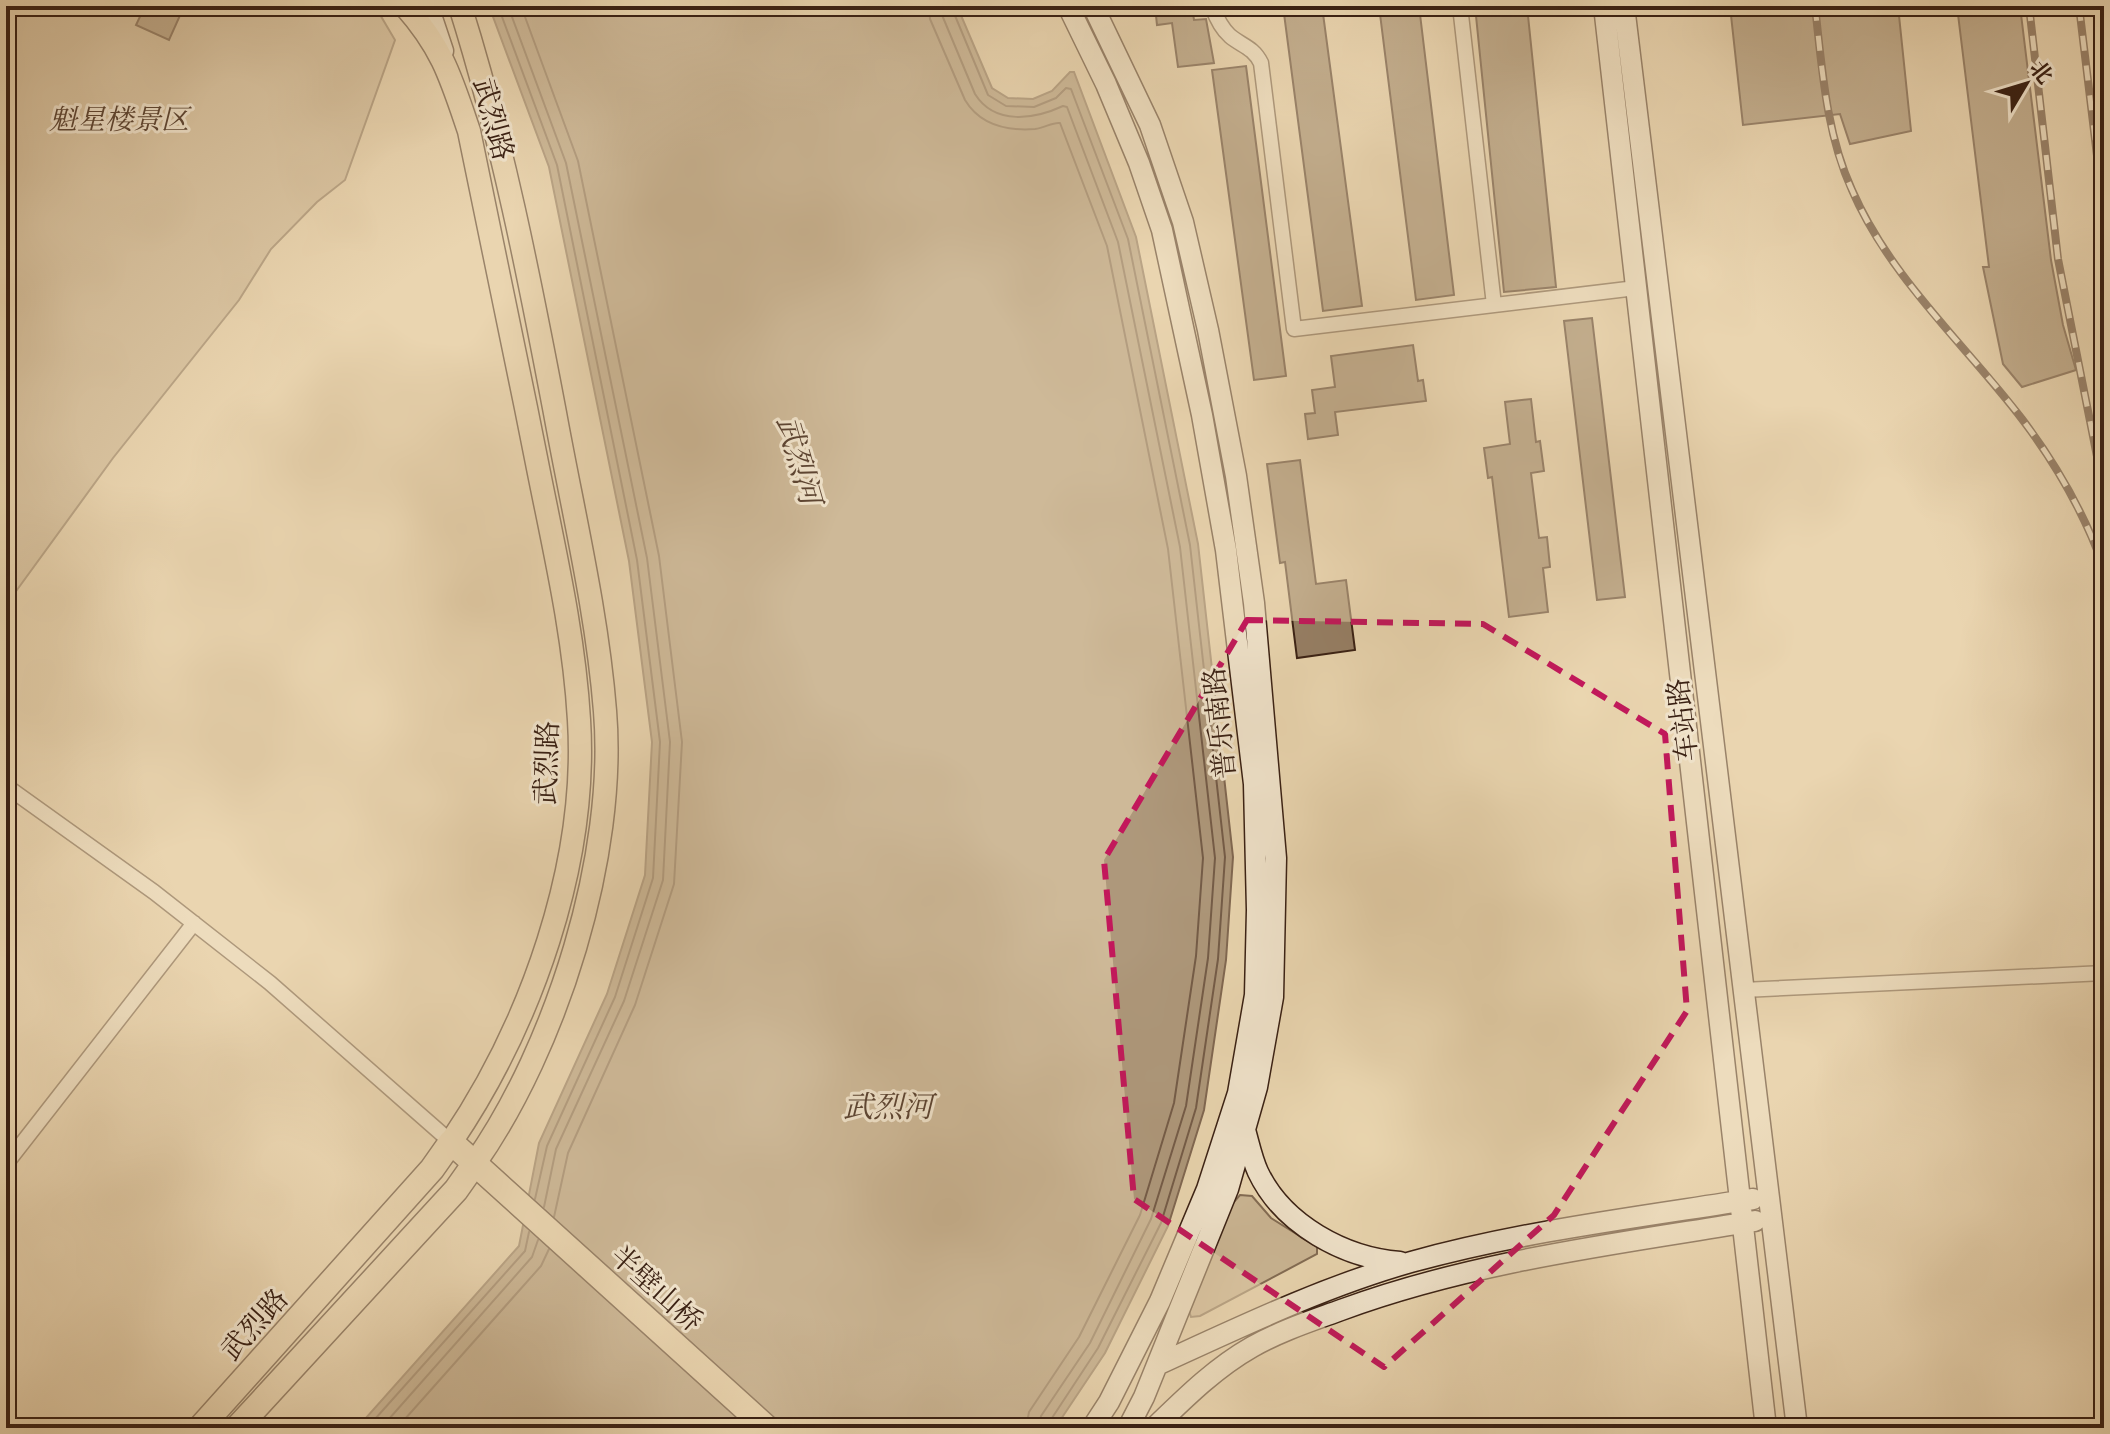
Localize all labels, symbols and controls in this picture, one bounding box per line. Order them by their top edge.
north arrow [1986,44,2066,124]
text: 北 [2020,55,2059,92]
street label: 武烈路 [461,74,521,166]
park label: 魁星楼景区 [49,102,192,142]
water label: 武烈河 [764,412,831,515]
street label: 普乐南路 [1196,665,1248,780]
street label: 车站路 [1660,676,1710,764]
street label: 武烈路 [528,720,570,806]
water label: 武烈河 [843,1088,938,1131]
street label: 半壁山桥 [600,1238,710,1343]
street label: 武烈路 [213,1281,299,1371]

